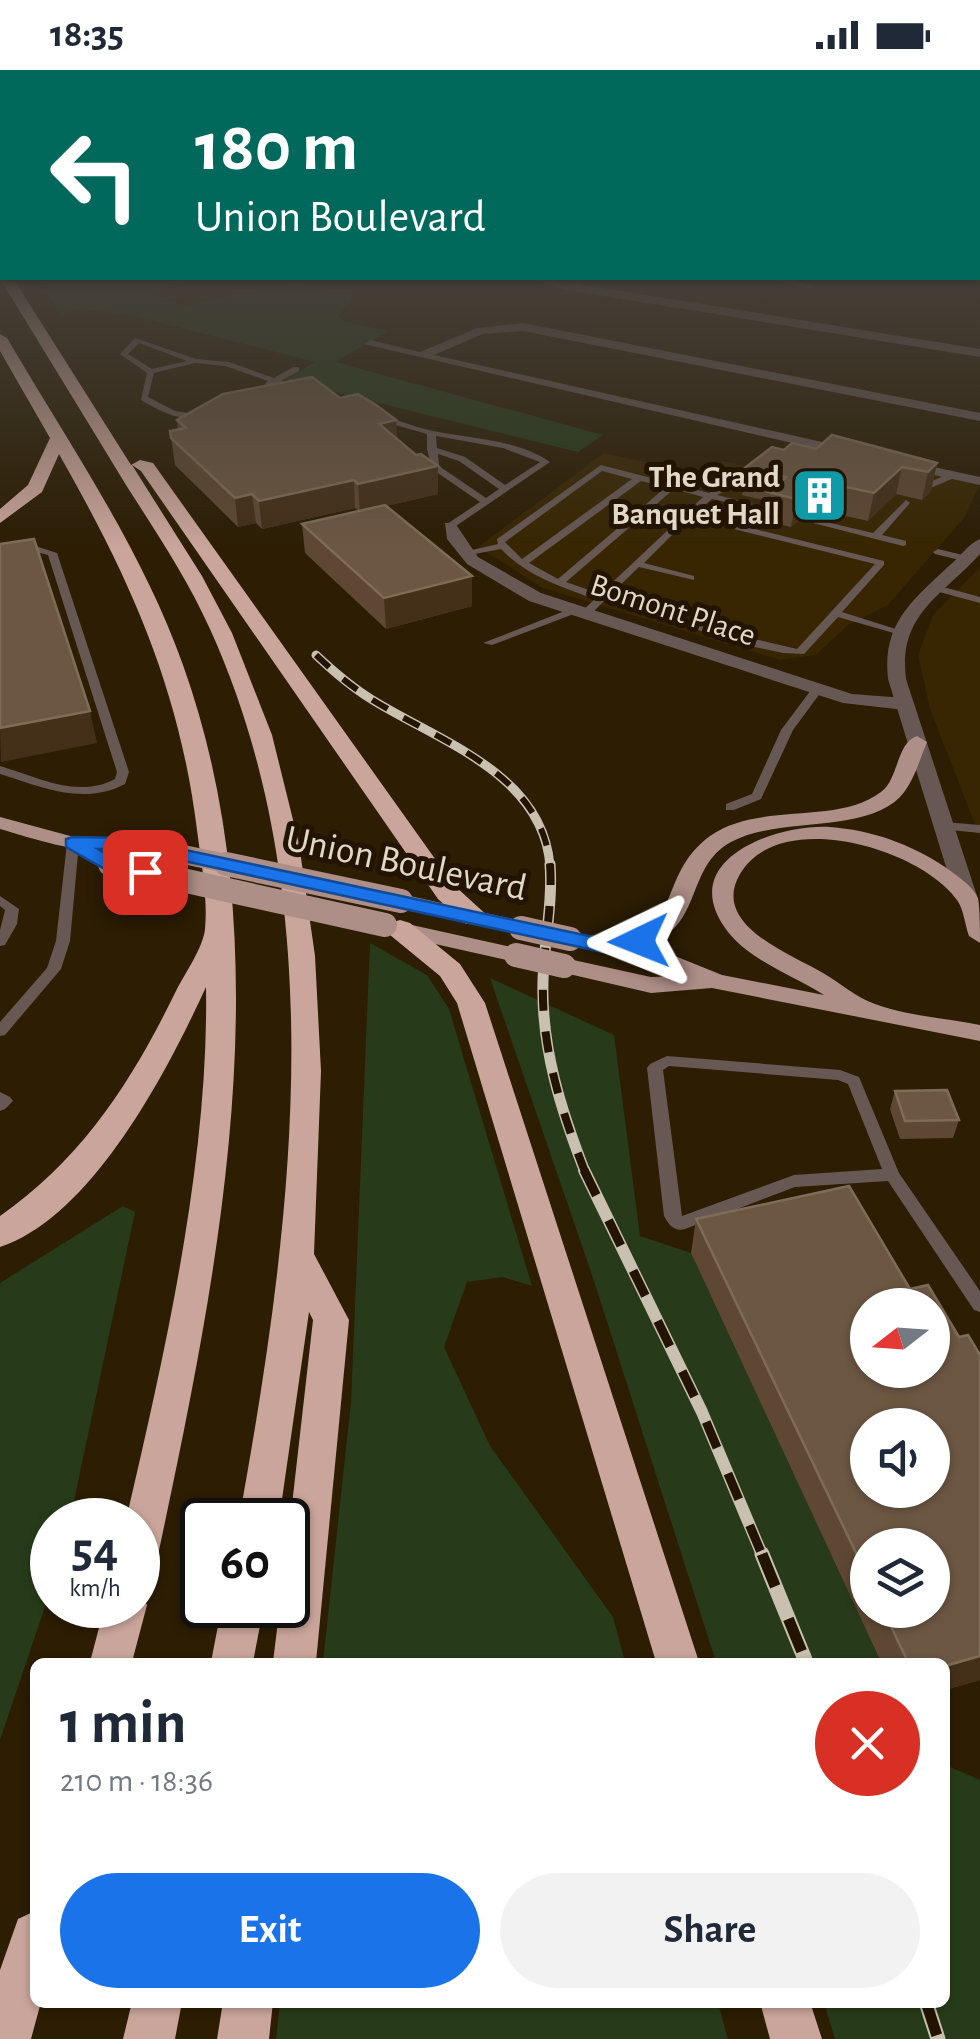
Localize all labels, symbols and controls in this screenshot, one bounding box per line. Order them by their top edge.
text: 18:35 [50,16,124,54]
icon: left [30,110,160,240]
text: 180 m [195,113,358,183]
text: Union Boulevard [195,195,486,240]
place label: The Grand Banquet Hall [611,461,780,530]
building icon: The Grand Banquet Hall [789,465,849,525]
street label: Bomont Place [586,568,760,652]
street label: Union Boulevard [282,820,530,908]
pin [103,830,188,915]
icon: arrive [118,845,173,900]
position arrow [587,889,691,993]
north arrow [850,1288,950,1388]
map controls [850,1288,950,1628]
button: sound [850,1408,950,1508]
speed limit sign: 60 [180,1498,310,1628]
text: 54 [72,1526,118,1576]
button: layers [850,1528,950,1628]
text: km/h [69,1576,121,1601]
button: close [815,1691,920,1796]
text: 1 min [60,1694,186,1754]
text: 210 m · 18:36 [60,1765,213,1797]
button: Exit [60,1873,480,1988]
button: Share [500,1873,920,1988]

